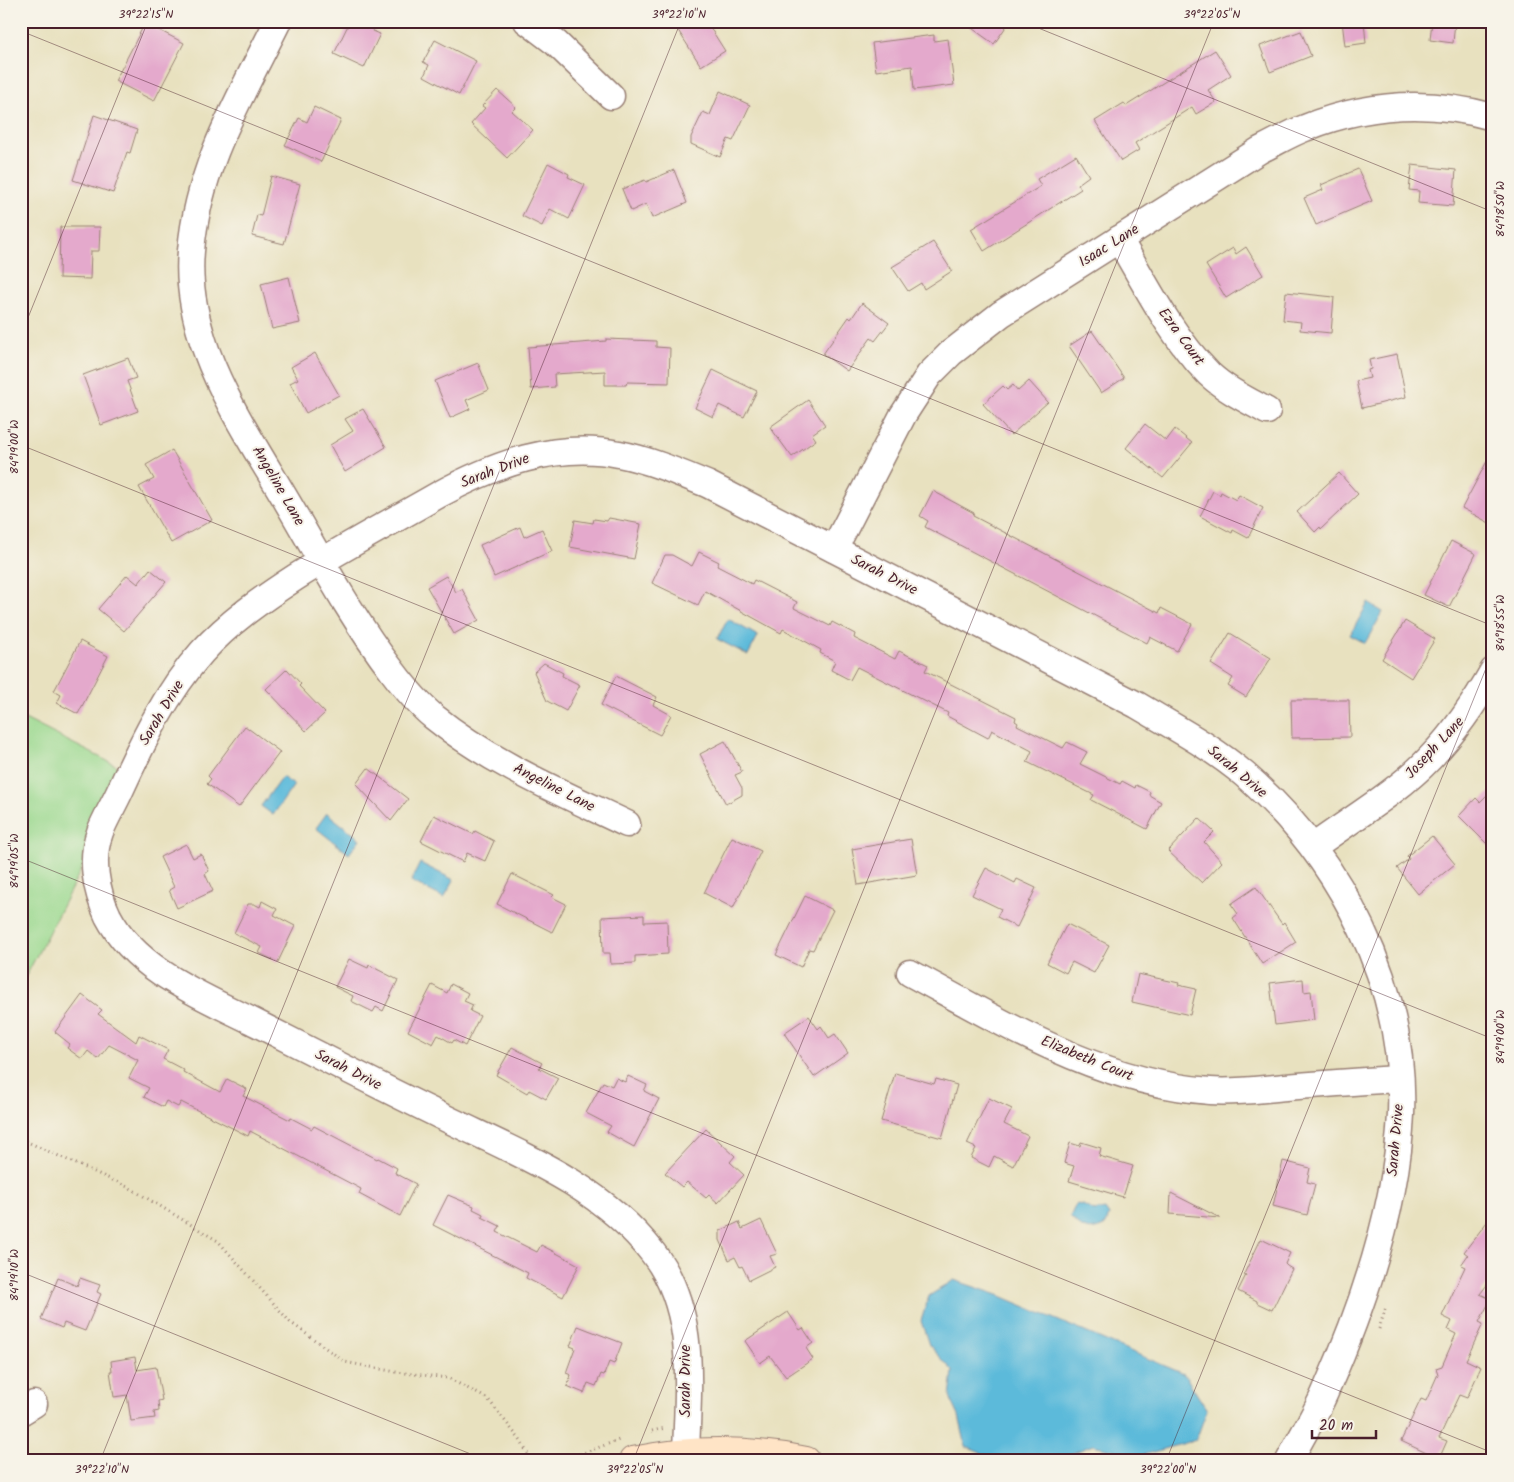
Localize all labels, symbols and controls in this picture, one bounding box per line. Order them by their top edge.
text: 39°22'15"N [119,5,173,24]
text: 39°22'10"N [652,5,706,24]
text: 39°22'05"N [1183,5,1241,24]
text: 84°18'50"W [1491,181,1510,237]
street label: Isaac Lane [1074,218,1144,274]
street label: Ezra Court [1152,303,1211,371]
text: 84°19'00"W [5,420,24,474]
street label: Angeline Lane [245,441,311,531]
street label: Sarah Drive [457,447,533,495]
street label: Sarah Drive [846,548,922,602]
text: 84°18'55"W [1491,595,1510,651]
street label: Sarah Drive [133,676,191,750]
street label: Joseph Lane [1400,711,1471,785]
street label: Sarah Drive [1202,740,1273,805]
street label: Angeline Lane [509,757,599,819]
text: 84°19'05"W [5,833,24,889]
text: 84°19'00"W [1491,1010,1510,1064]
street label: Elizabeth Court [1037,1030,1137,1089]
street label: Sarah Drive [310,1043,386,1097]
street label: Sarah Drive [1381,1103,1411,1177]
text: 84°19'10"W [5,1249,24,1301]
street label: Sarah Drive [674,1345,698,1417]
scale bar [1312,1407,1375,1439]
text: 20 m [1319,1414,1353,1438]
text: 39°22'10"N [75,1460,129,1479]
text: 39°22'05"N [606,1460,664,1479]
text: 39°22'00"N [1140,1460,1196,1479]

